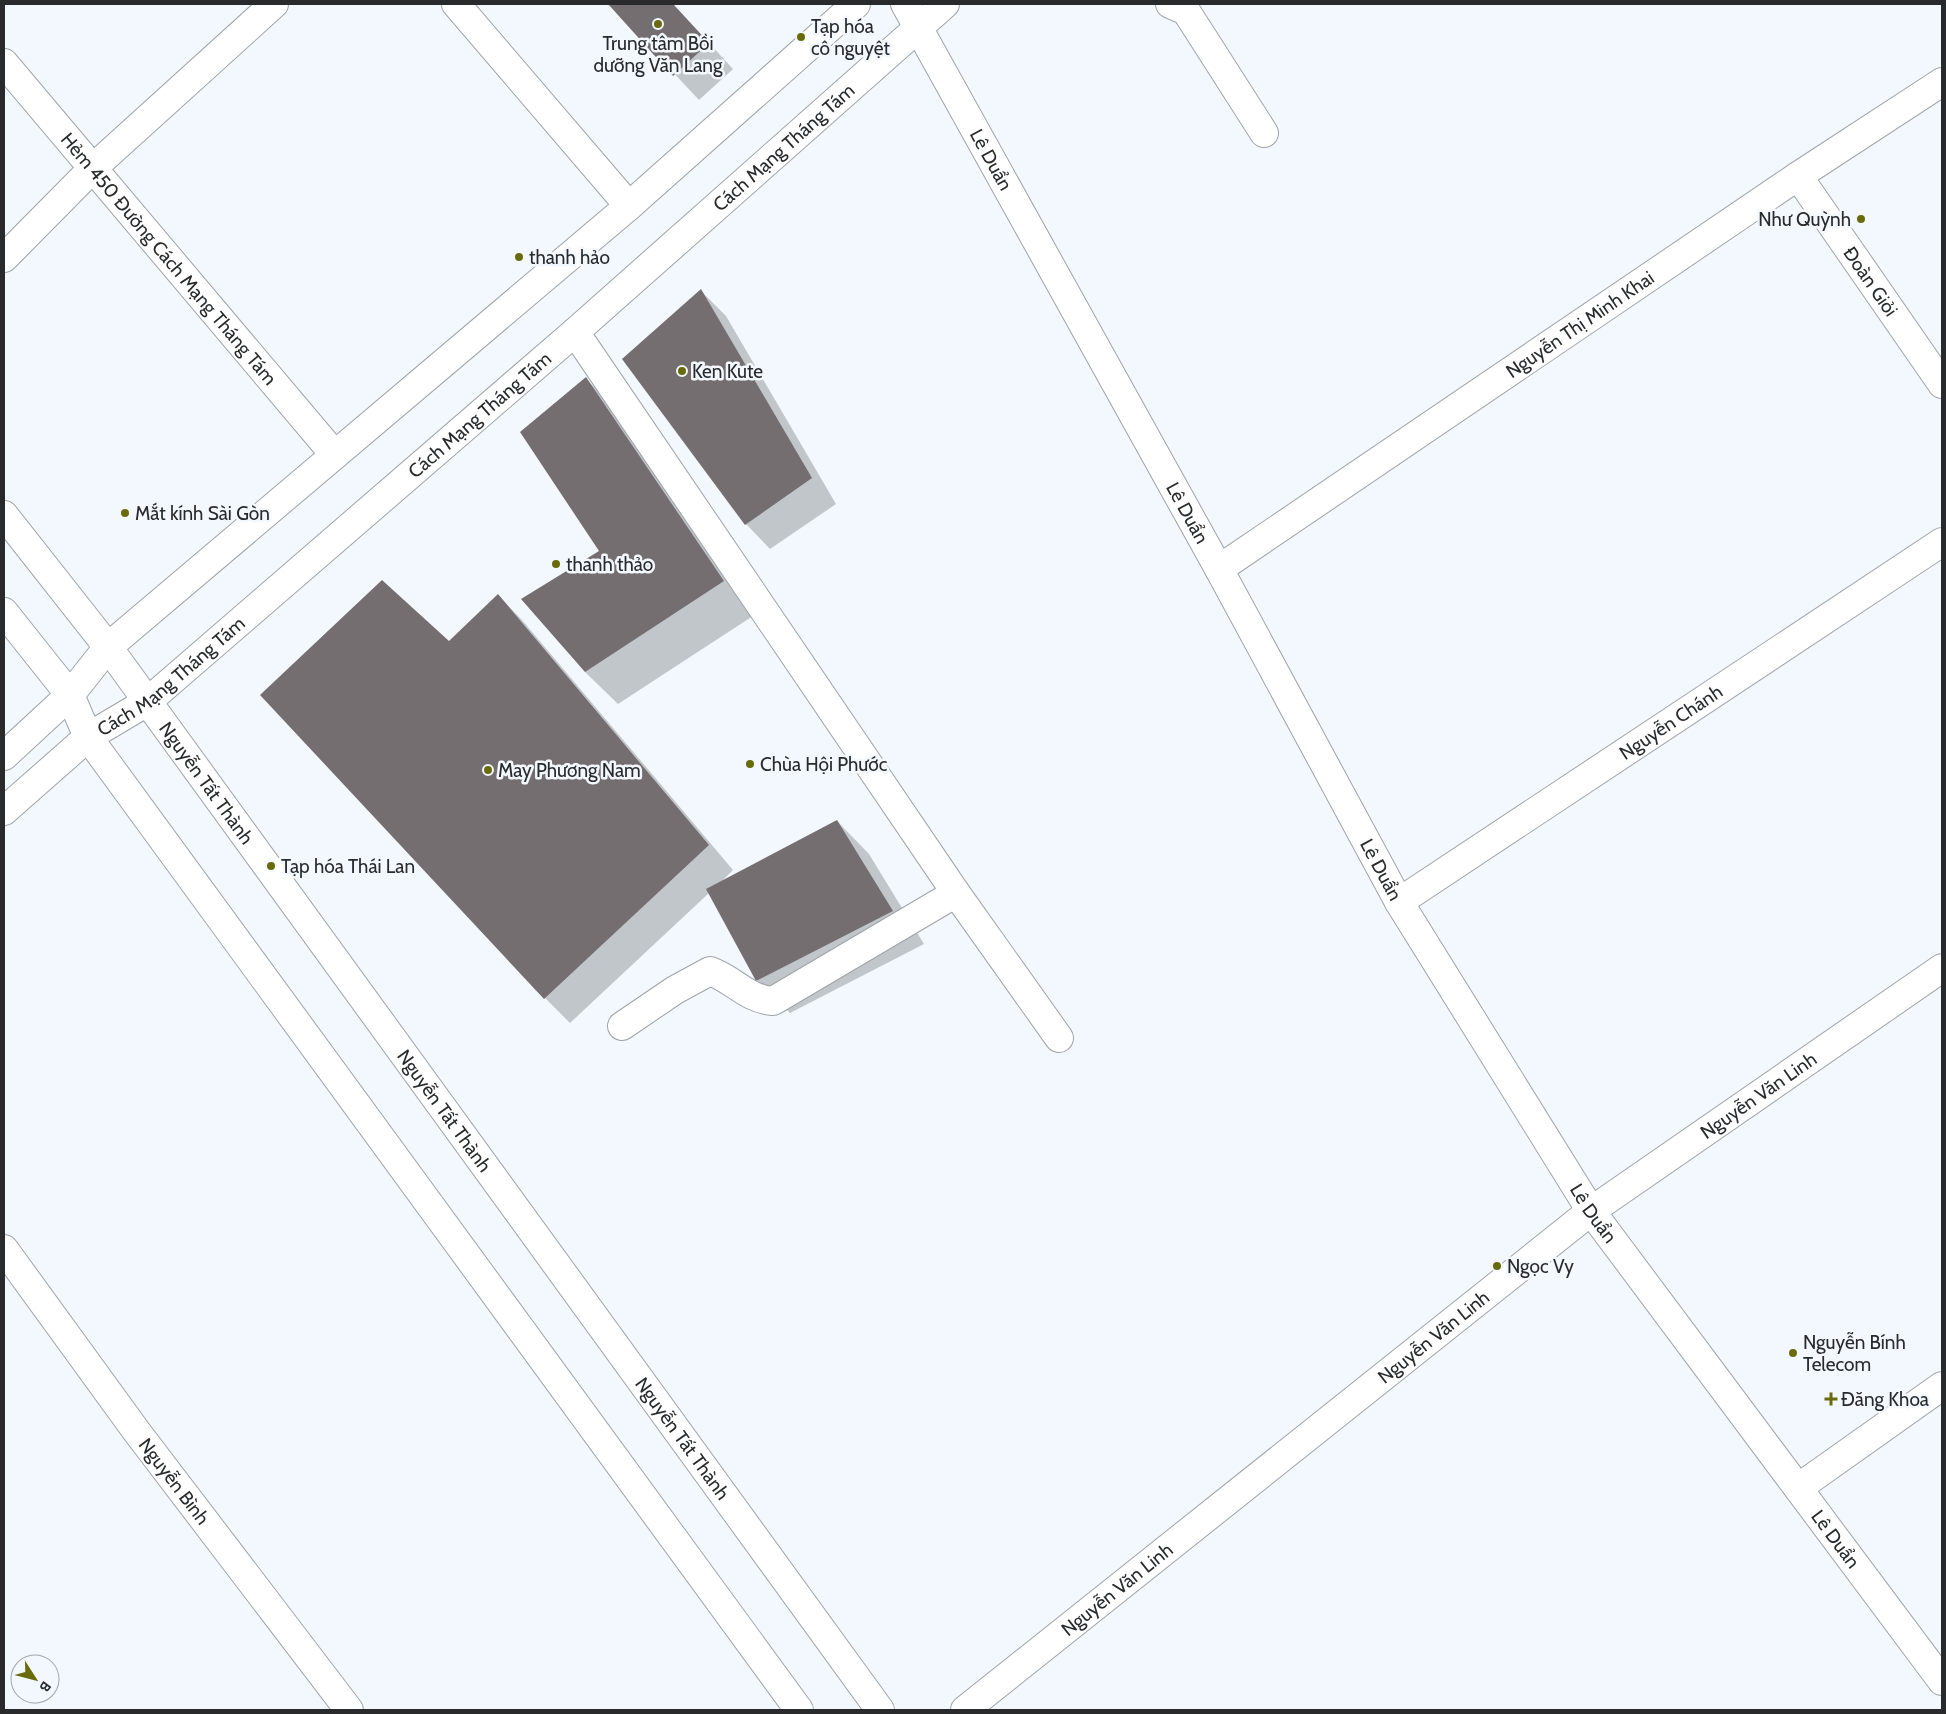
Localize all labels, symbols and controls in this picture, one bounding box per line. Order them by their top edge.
place label: Tạp hóa cô nguyệt [811,15,890,60]
marker: Trung tâm Bồi dưỡng Văn Lang [652,18,664,30]
marker: Tạp hóa cô nguyệt [795,31,807,43]
place label: Trung tâm Bồi dưỡng Văn Lang [594,32,723,77]
street label: Cách Mạng Tháng Tám [708,79,859,216]
street label: Lê Duẩn [965,125,1017,195]
street label: Hẻm 450 Đường Cách Mạng Tháng Tám [56,128,282,390]
place label: Như Quỳnh [1758,208,1851,231]
marker: Như Quỳnh [1855,213,1867,225]
street label: Đoàn Giỏi [1838,242,1903,321]
place label: thanh hảo [529,246,610,269]
marker: thanh hảo [513,251,525,263]
street label: Nguyễn Thị Minh Khai [1502,266,1658,383]
street label: Cách Mạng Tháng Tám [404,347,556,483]
place label: Ken Kute [692,360,763,383]
marker: Ken Kute [676,365,688,377]
street label: Lê Duẩn [1161,478,1214,548]
place label: Mắt kính Sài Gòn [135,502,270,525]
marker: Mắt kính Sài Gòn [119,507,131,519]
place label: thanh thảo [566,553,653,576]
marker: thanh thảo [550,558,562,570]
street label: Cách Mạng Tháng Tám [93,612,250,741]
street label: Nguyễn Chánh [1615,680,1727,765]
street label: Nguyễn Tất Thành [154,718,258,849]
place label: Chùa Hội Phước [760,753,888,776]
marker: Chùa Hội Phước [744,758,756,770]
place label: May Phương Nam [498,759,641,782]
marker: May Phương Nam [482,764,494,776]
street label: Lê Duẩn [1355,835,1407,905]
place label: Tạp hóa Thái Lan [281,855,415,878]
marker: Tạp hóa Thái Lan [265,860,277,872]
street label: Nguyễn Tất Thành [392,1045,496,1177]
street label: Nguyễn Văn Linh [1696,1047,1821,1144]
street label: Lê Duẩn [1565,1180,1622,1248]
place label: Ngọc Vy [1507,1255,1574,1278]
marker: Ngọc Vy [1491,1260,1503,1272]
street label: Nguyễn Văn Linh [1373,1286,1494,1388]
place label: Nguyễn Bính Telecom [1803,1331,1906,1376]
marker: Nguyễn Bính Telecom [1787,1347,1799,1359]
street label: Nguyễn Tất Thành [630,1373,734,1504]
place label: Đăng Khoa [1841,1388,1929,1411]
marker: Đăng Khoa [1825,1393,1837,1405]
street label: Nguyễn Bình [134,1434,214,1529]
street label: Lê Duẩn [1806,1506,1865,1573]
street label: Nguyễn Văn Linh [1057,1538,1177,1641]
north arrow [10,1654,60,1704]
text: B [36,1678,55,1696]

